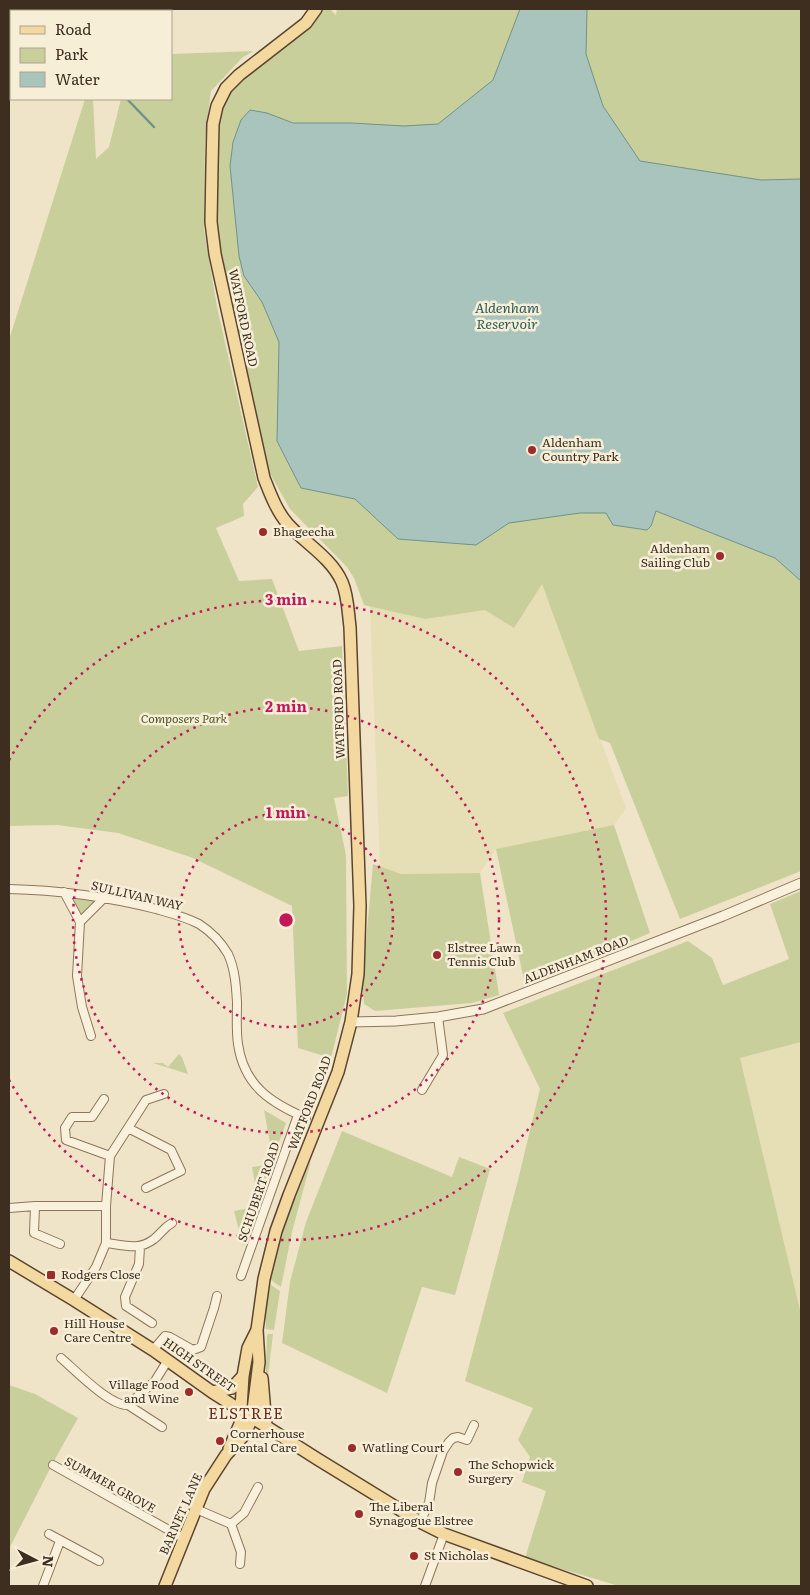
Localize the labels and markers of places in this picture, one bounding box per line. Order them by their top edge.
place label: Aldenham Country Park [542,433,619,465]
marker: Aldenham Country Park [526,444,538,456]
place label: Bhageecha [273,522,335,540]
marker: Bhageecha [257,526,269,538]
place label: Aldenham Sailing Club [641,539,710,571]
marker: Aldenham Sailing Club [714,550,726,562]
centre of rings [277,911,295,929]
place label: Elstree Lawn Tennis Club [447,938,521,970]
marker: Elstree Lawn Tennis Club [431,949,443,961]
place label: Rodgers Close [61,1265,140,1283]
marker: Rodgers Close [45,1269,57,1281]
place label: Hill House Care Centre [64,1314,131,1346]
marker: Hill House Care Centre [48,1325,60,1337]
place label: Village Food and Wine [108,1375,180,1407]
marker: Village Food and Wine [183,1386,195,1398]
place label: Cornerhouse Dental Care [230,1424,305,1456]
marker: Cornerhouse Dental Care [214,1435,226,1447]
place label: Watling Court [362,1438,445,1456]
marker: Watling Court [346,1442,358,1454]
place label: The Schopwick Surgery [468,1455,555,1487]
marker: The Schopwick Surgery [452,1466,464,1478]
place label: The Liberal Synagogue Elstree [369,1497,473,1529]
marker: The Liberal Synagogue Elstree [353,1508,365,1520]
place label: St Nicholas [424,1546,489,1564]
marker: St Nicholas [408,1550,420,1562]

